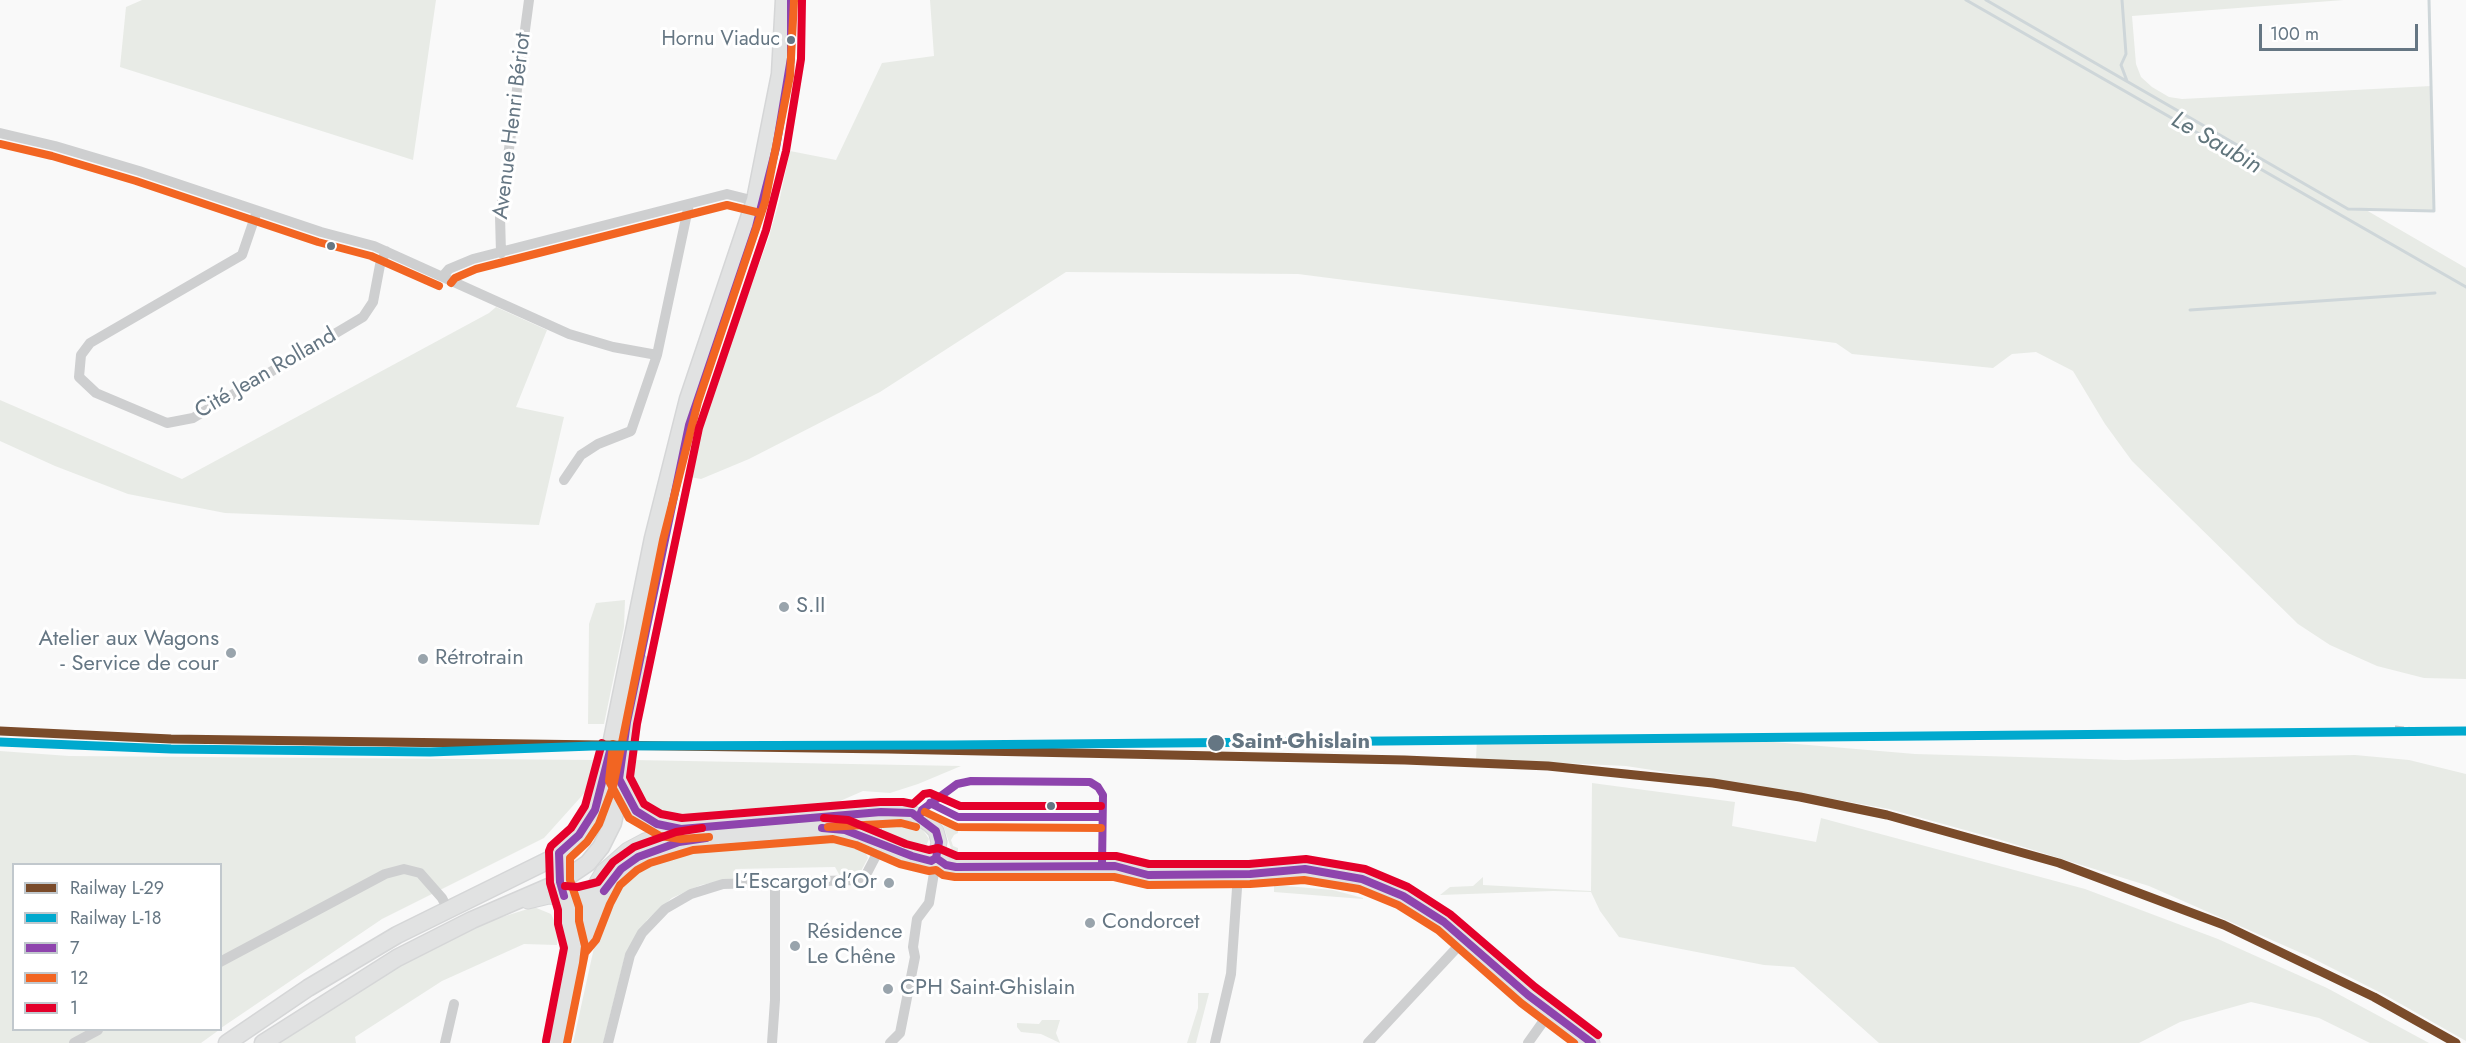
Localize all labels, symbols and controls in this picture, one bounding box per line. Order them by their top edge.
scale bar [2262,12,2421,50]
text: 100 m [2270,21,2319,47]
place label: Hornu Viaduc [661,28,780,52]
street label: Avenue Henri Bériot [488,31,538,221]
marker: Hornu Viaduc [785,34,797,46]
water label: Le Saubin [2166,107,2266,181]
unlabelled marker [325,240,337,252]
street label: Cité Jean Rolland [191,323,341,425]
place label: S.II [796,594,825,620]
marker: S.II [777,600,791,614]
place label: Atelier aux Wagons - Service de cour [39,627,219,678]
marker: Atelier aux Wagons - Service de cour [224,646,238,660]
place label: Rétrotrain [435,646,524,672]
marker: Rétrotrain [416,652,430,666]
place label: Saint-Ghislain [1231,730,1370,756]
marker: Saint-Ghislain [1206,733,1226,753]
unlabelled marker [1045,800,1057,812]
legend [12,863,222,1031]
place label: L’Escargot d’Or [734,870,877,896]
text: Railway L-29 [70,875,164,901]
marker: L’Escargot d’Or [882,876,896,890]
text: Railway L-18 [70,905,162,931]
place label: Condorcet [1102,910,1200,936]
marker: Condorcet [1083,916,1097,930]
place label: Résidence Le Chêne [807,920,903,972]
text: 7 [70,935,79,961]
marker: Résidence Le Chêne [788,939,802,953]
text: 12 [70,965,88,991]
place label: CPH Saint-Ghislain [900,976,1075,1002]
marker: CPH Saint-Ghislain [881,982,895,996]
text: 1 [70,995,78,1021]

